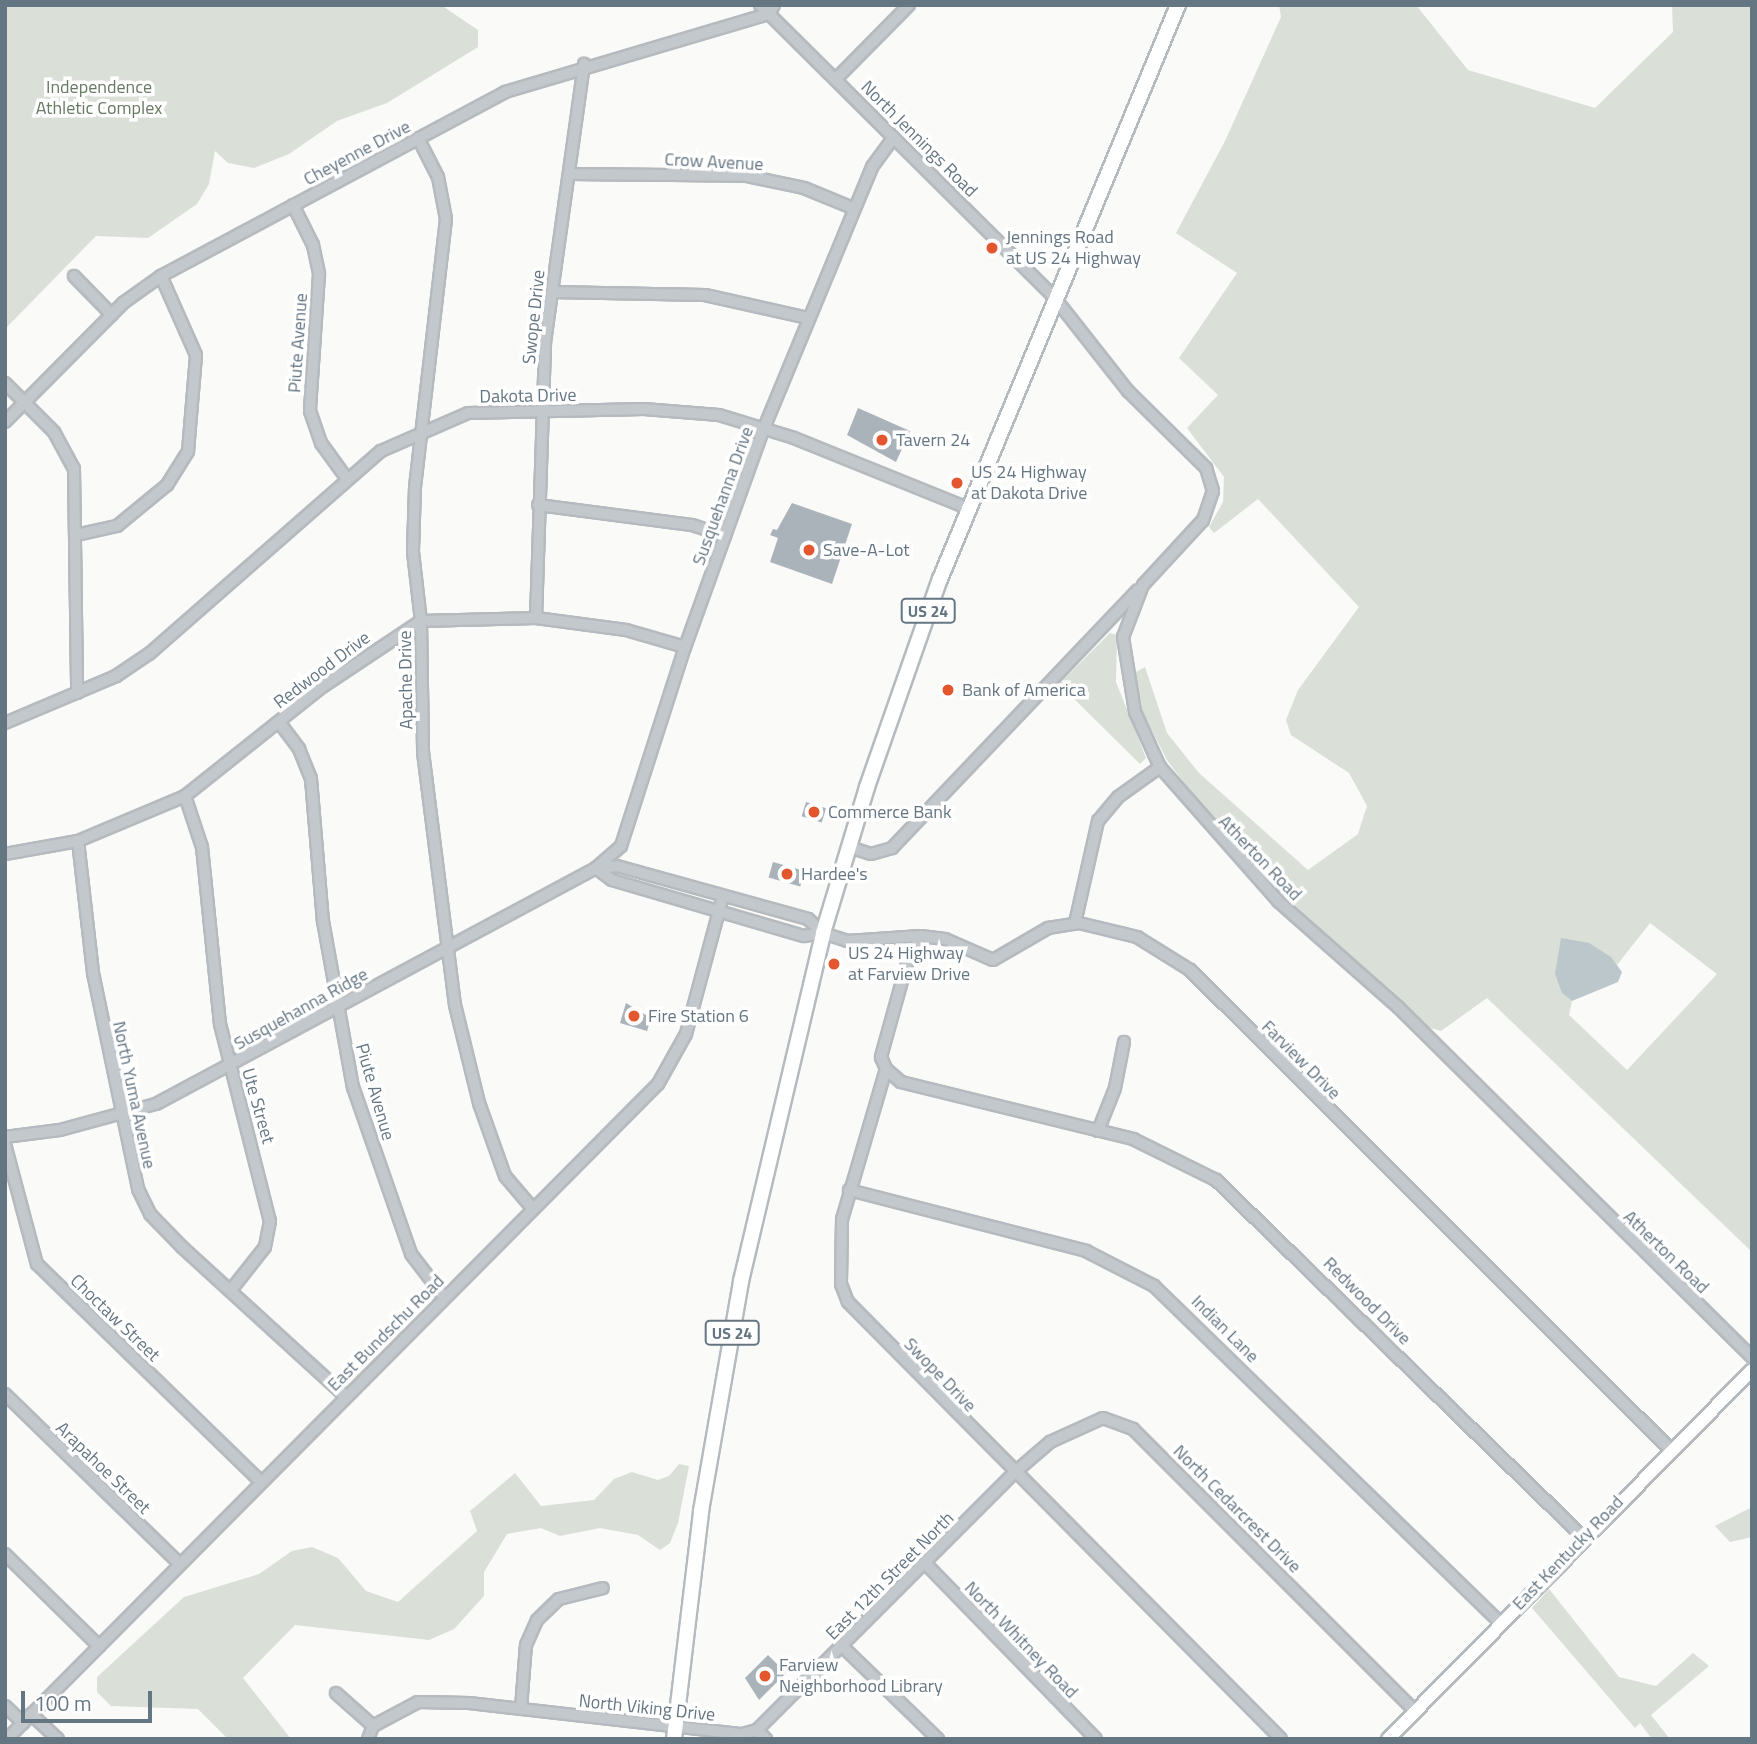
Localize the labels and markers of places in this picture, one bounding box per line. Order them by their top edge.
place label: Jennings Road at US 24 Highway [1006,227,1141,270]
marker: Jennings Road at US 24 Highway [984,240,1000,256]
place label: Tavern 24 [896,429,970,451]
marker: Tavern 24 [874,432,890,448]
place label: US 24 Highway at Dakota Drive [971,462,1087,504]
marker: US 24 Highway at Dakota Drive [949,475,965,491]
place label: Save-A-Lot [823,539,910,561]
marker: Save-A-Lot [801,542,817,558]
place label: Bank of America [962,679,1086,701]
marker: Bank of America [940,682,956,698]
place label: Commerce Bank [828,801,952,823]
marker: Commerce Bank [806,804,822,820]
place label: Hardee's [801,863,868,885]
marker: Hardee's [779,866,795,882]
place label: US 24 Highway at Farview Drive [848,943,970,986]
marker: US 24 Highway at Farview Drive [826,956,842,972]
place label: Fire Station 6 [648,1005,749,1027]
marker: Fire Station 6 [626,1008,642,1024]
place label: Farview Neighborhood Library [779,1655,943,1698]
marker: Farview Neighborhood Library [757,1668,773,1684]

